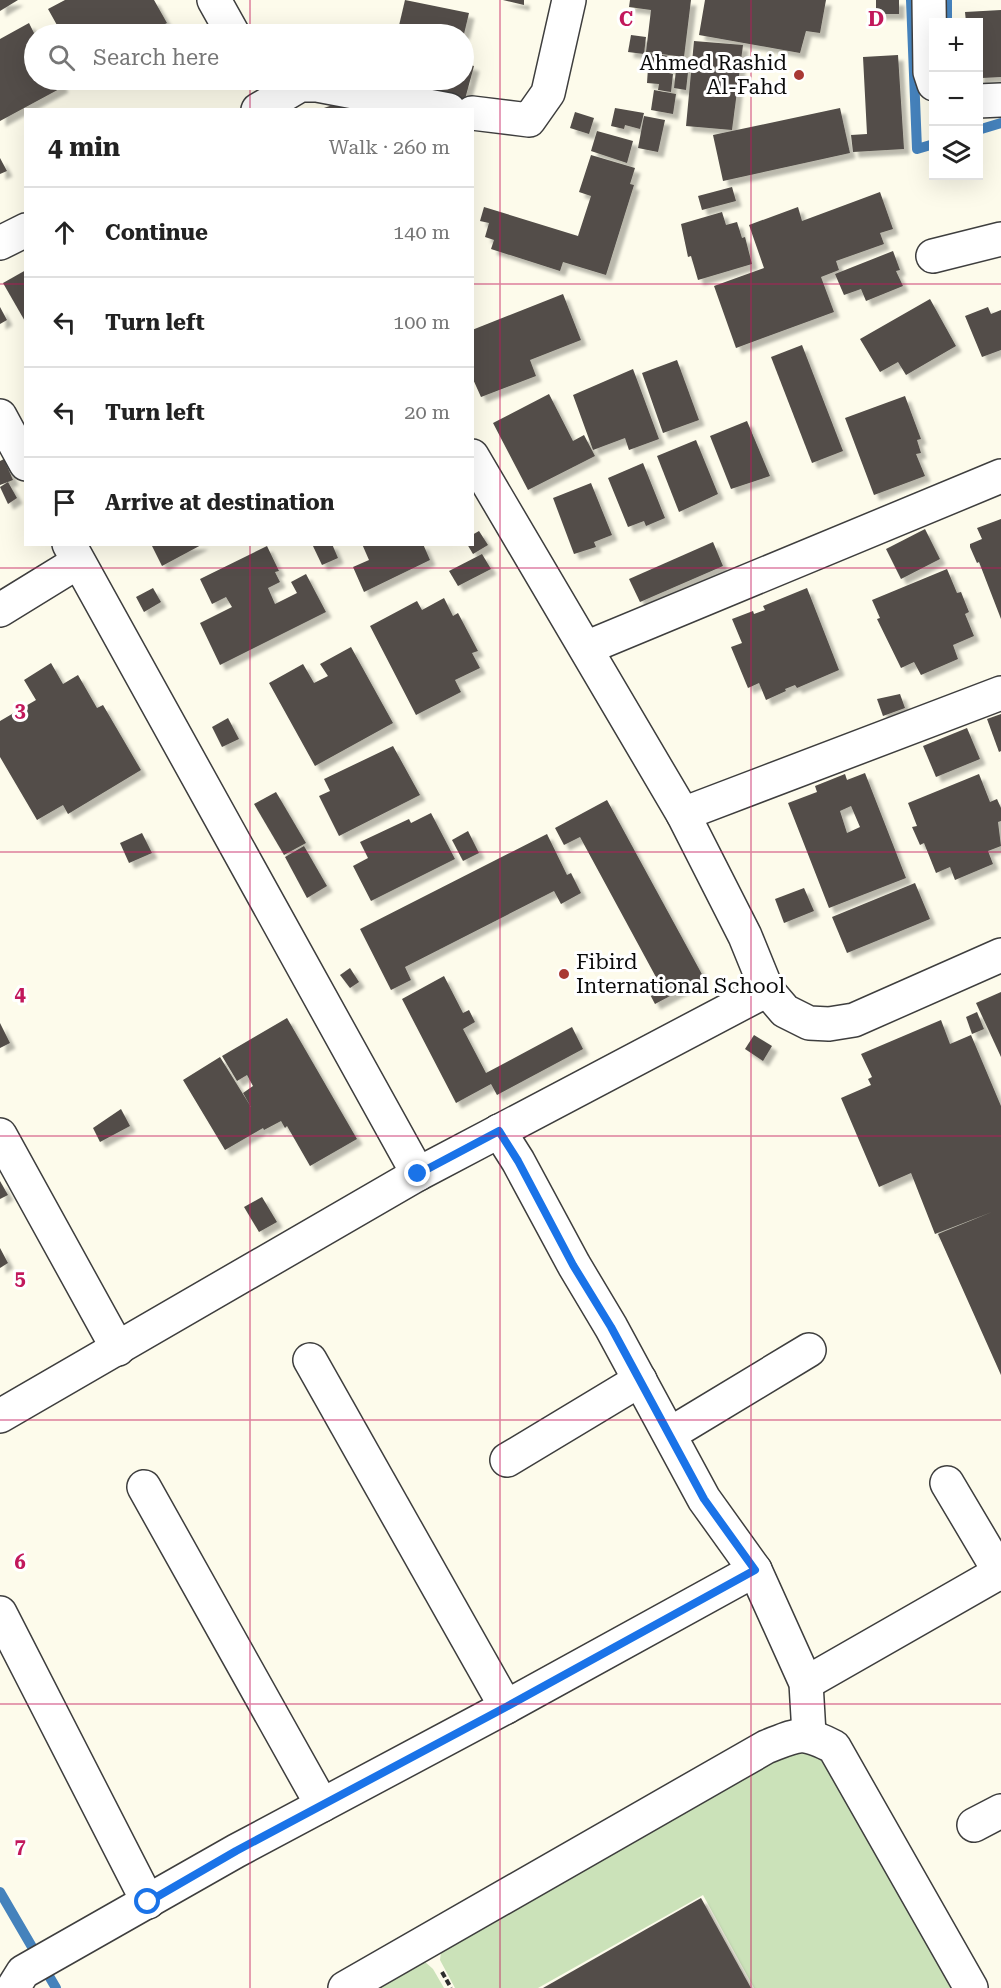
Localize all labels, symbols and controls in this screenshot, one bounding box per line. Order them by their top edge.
text: C [619,7,633,31]
text: D [868,7,884,31]
map controls [929,18,983,180]
button: + [929,18,983,72]
search box [24,24,474,90]
icon: search [45,41,78,74]
text: Search here [93,45,219,70]
place label: Ahmed Rashid Al-Fahd [639,51,788,99]
marker: Ahmed Rashid Al-Fahd [792,68,806,82]
button: − [929,72,983,126]
button: layers [929,126,983,180]
text: 4 min [48,132,120,162]
text: Walk · 260 m [329,135,450,159]
icon: ahead [48,216,81,249]
text: Continue [105,220,208,245]
text: 140 m [393,220,450,244]
icon: left [48,306,81,339]
text: Turn left [105,310,205,335]
text: 100 m [393,310,450,334]
icon: left [48,396,81,429]
text: Turn left [105,400,205,425]
text: 20 m [404,400,450,424]
icon: arrive [48,486,81,519]
text: Arrive at destination [105,490,334,515]
text: 3 [14,698,26,722]
place label: Fibird International School [576,950,786,998]
marker: Fibird International School [557,967,571,981]
text: 4 [14,982,26,1006]
route end [404,1160,430,1186]
text: 5 [14,1266,26,1290]
text: 6 [14,1550,26,1574]
text: 7 [14,1834,26,1858]
route start [134,1888,160,1914]

